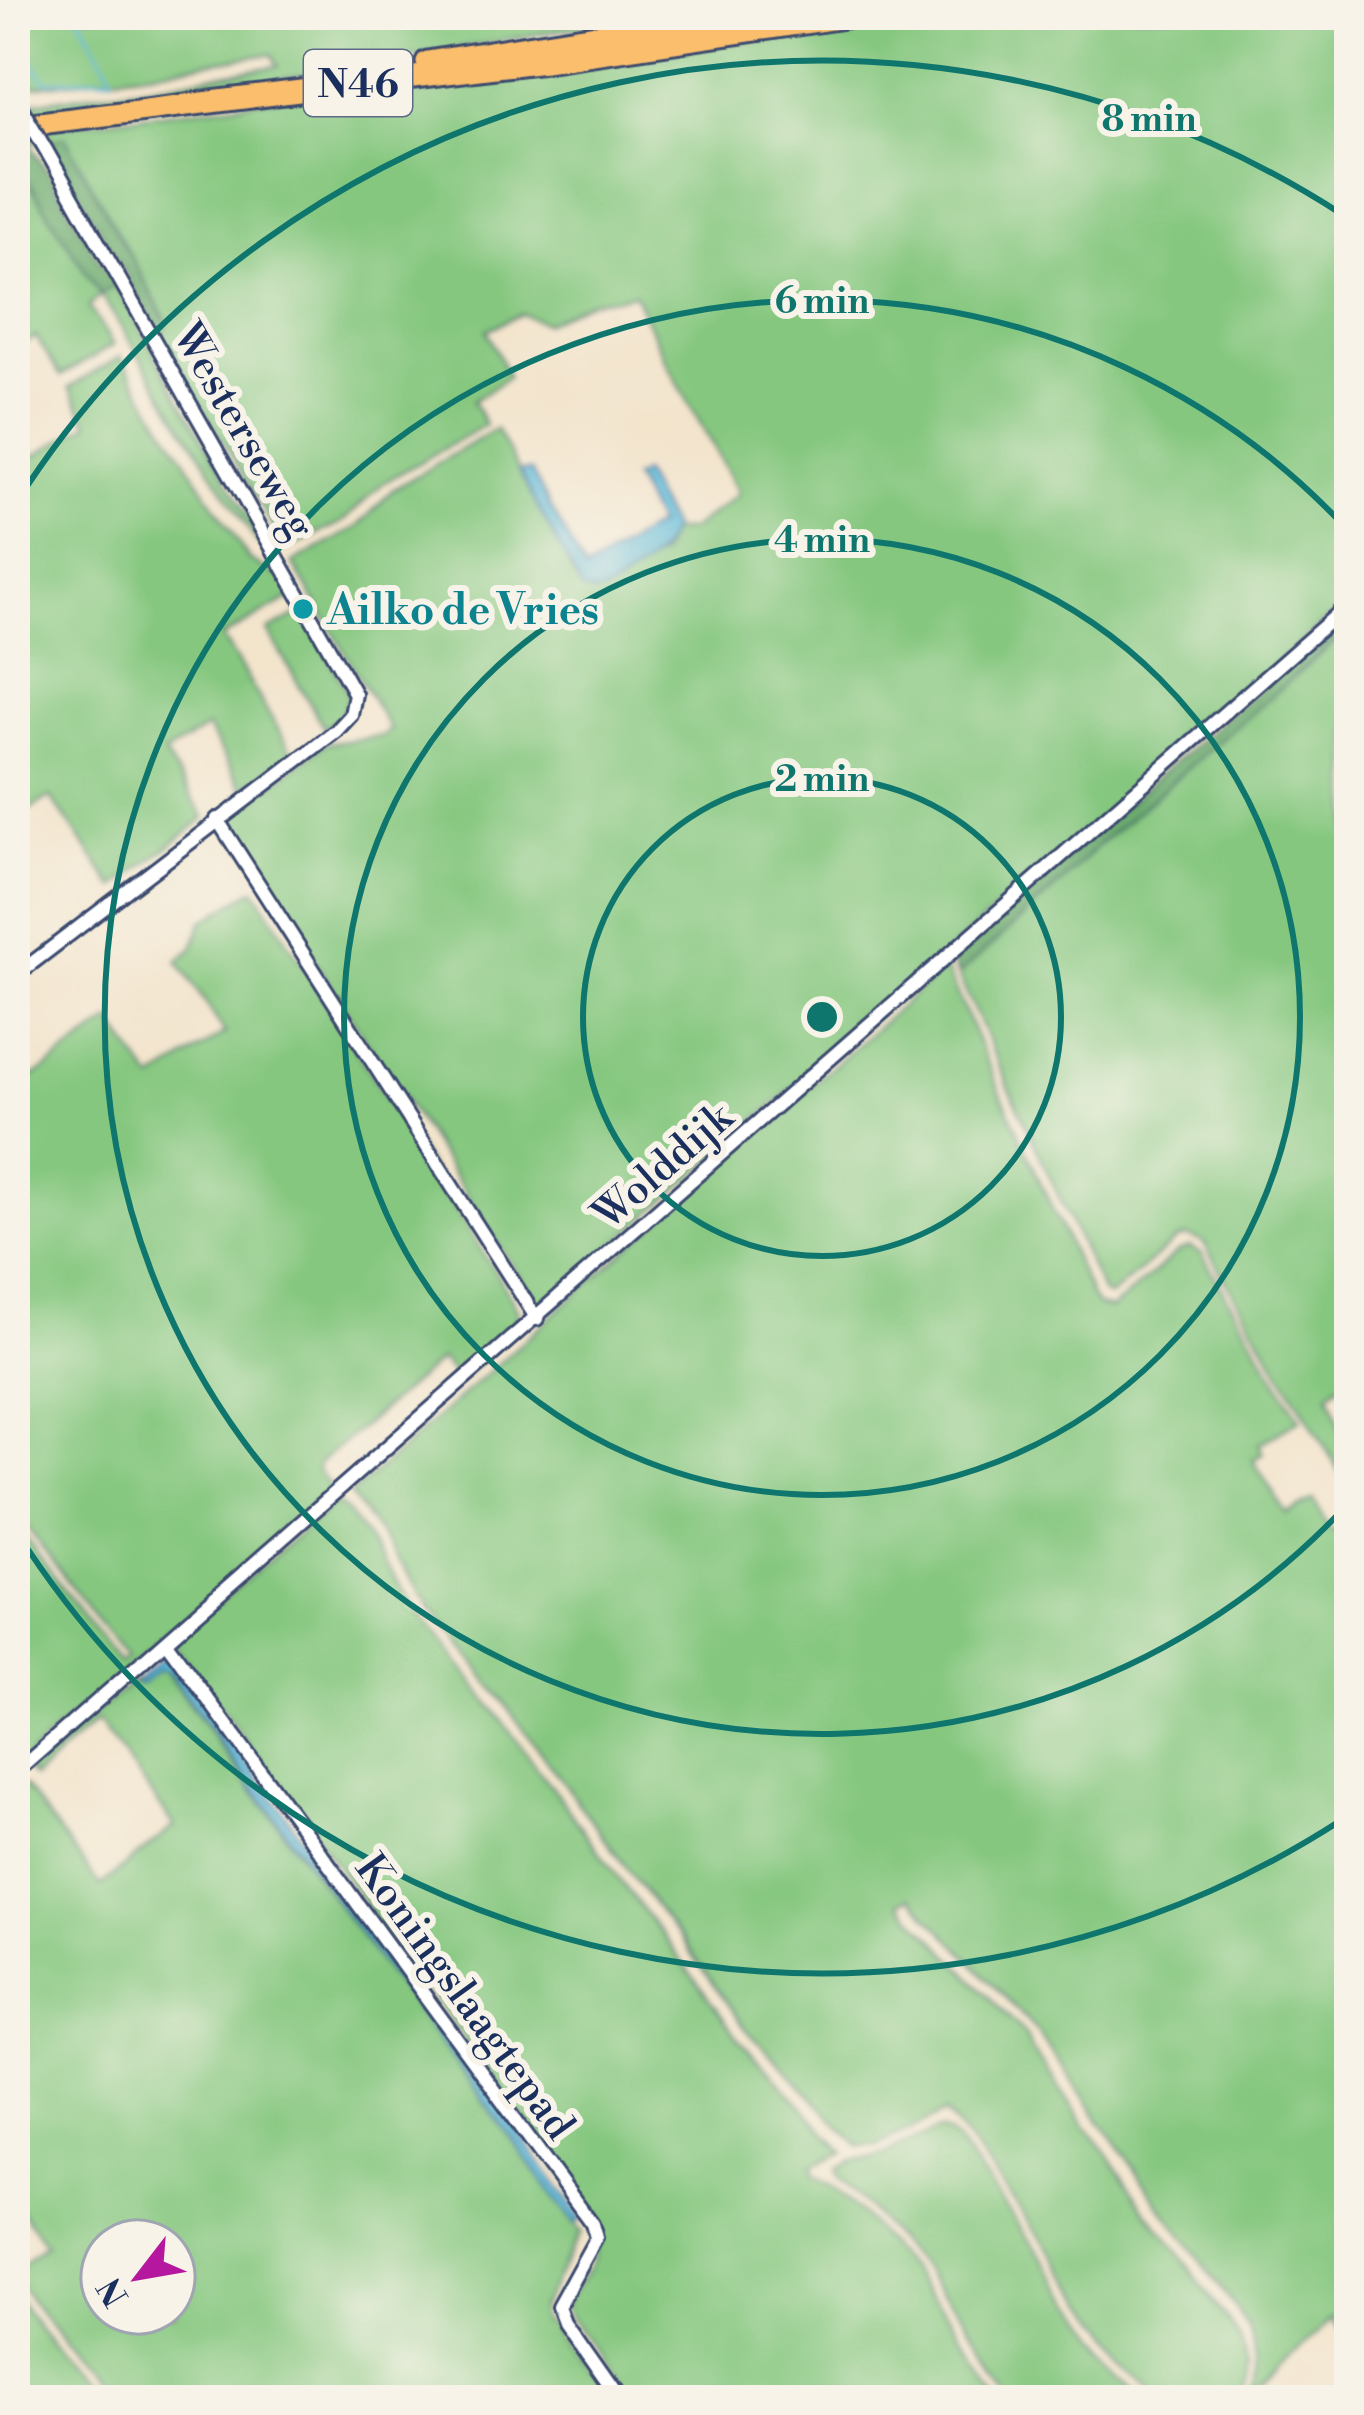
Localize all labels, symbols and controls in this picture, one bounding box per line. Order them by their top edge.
road number: N46 [304,50,412,116]
text: 8 min [1101,98,1197,143]
text: 6 min [775,280,869,325]
street label: Westerseweg [158,312,326,549]
text: 4 min [774,519,870,564]
place label: Ailko de Vries [326,585,599,638]
marker: Ailko de Vries [290,596,316,622]
text: 2 min [775,758,869,803]
centre of rings [801,996,843,1038]
street label: Wolddijk [581,1090,747,1244]
street label: Koningslaagtepad [342,1844,585,2151]
north arrow [78,2217,198,2337]
text: N [90,2269,139,2313]

